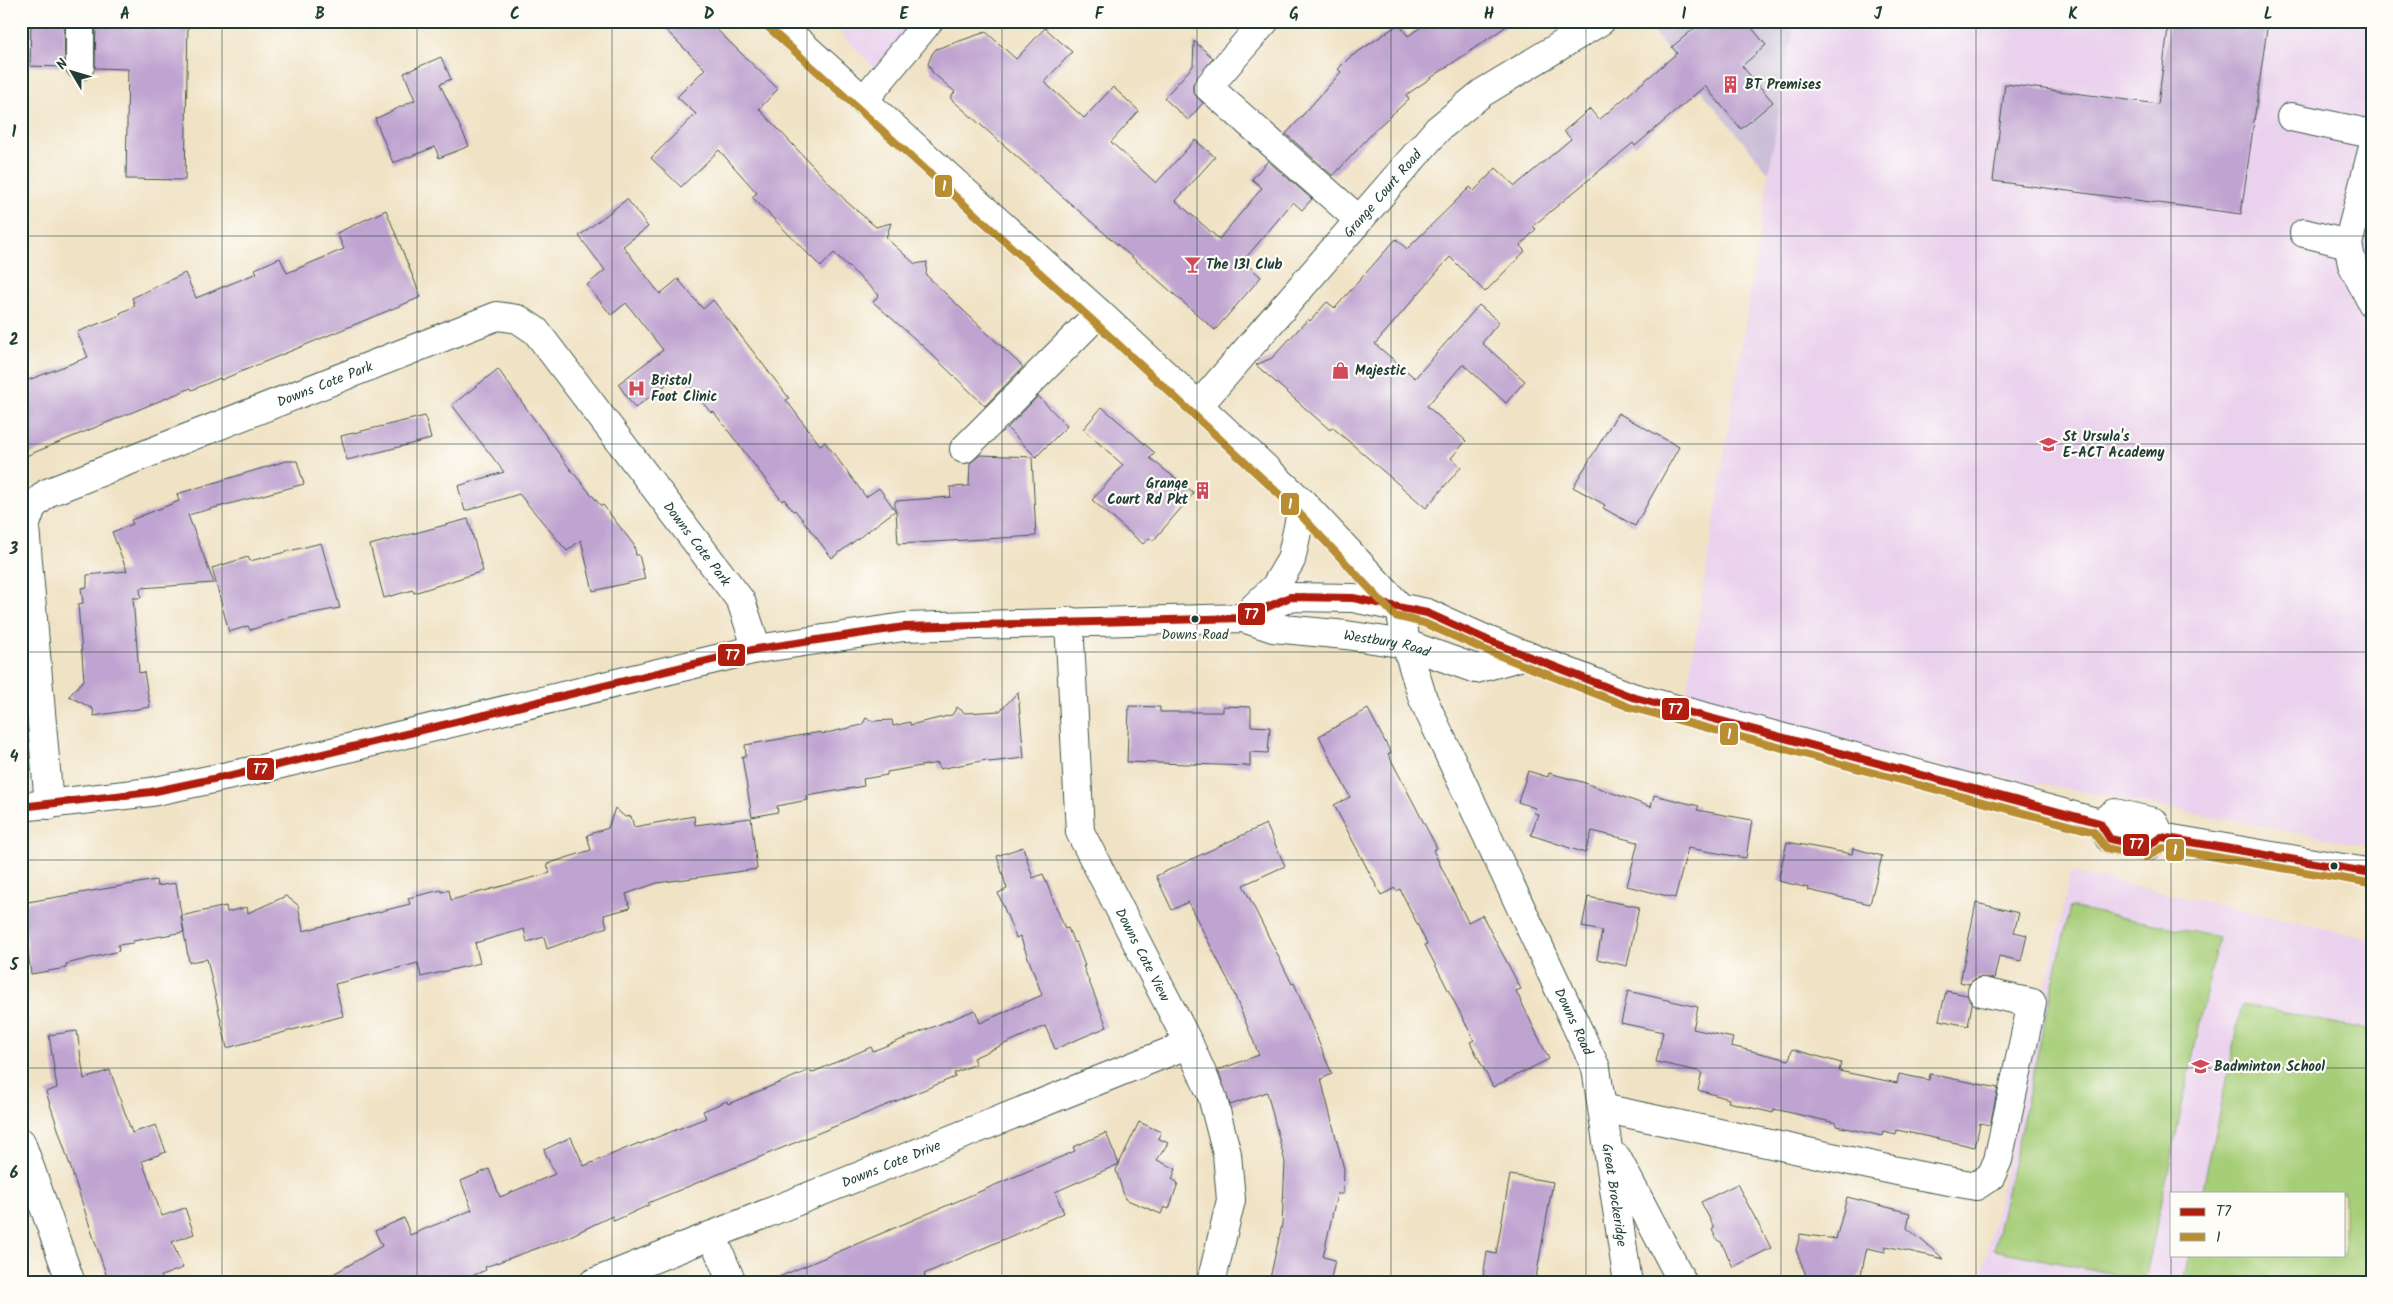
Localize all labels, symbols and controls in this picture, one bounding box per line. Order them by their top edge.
text: A [120,2,130,27]
text: B [315,2,325,27]
text: C [510,2,520,27]
text: D [704,2,715,27]
text: E [900,2,910,27]
text: F [1095,2,1105,27]
text: G [1289,2,1299,27]
text: H [1484,2,1494,27]
text: I [1682,2,1687,27]
text: J [1874,2,1883,27]
text: K [2068,2,2078,27]
text: L [2264,2,2272,27]
north arrow [48,48,98,98]
text: N [51,54,74,75]
building icon: BT Premises [1721,74,1741,94]
place label: BT Premises [1745,74,1822,96]
text: 1 [12,120,17,145]
street label: Grange Court Road [1338,144,1428,243]
line badge: 1 [934,174,953,198]
text: 1 [942,176,947,198]
bar icon: The 131 Club [1182,254,1202,274]
place label: The 131 Club [1206,254,1282,276]
text: 2 [9,328,19,353]
street label: Downs Cote Park [274,356,377,414]
shop icon: Majestic [1331,360,1351,380]
place label: Majestic [1355,360,1407,382]
place label: Bristol Foot Clinic [651,370,717,408]
hospital icon: Bristol Foot Clinic [627,378,647,398]
place label: St Ursula's E-ACT Academy [2063,426,2165,464]
school or university icon: St Ursula's E-ACT Academy [2039,434,2059,454]
place label: Grange Court Rd Pkt [1107,473,1189,511]
building icon: Grange Court Rd Pkt [1192,481,1212,501]
line badge: 1 [1280,492,1300,516]
text: 1 [1288,494,1293,516]
street label: Downs Cote Park [657,497,736,591]
text: 3 [9,537,19,562]
line badge: T7 [1237,602,1266,626]
text: T7 [1244,604,1258,626]
marker: Downs Road [1190,614,1200,624]
place label: Downs Road [1162,625,1229,646]
street label: Westbury Road [1342,625,1434,664]
line badge: T7 [717,643,746,667]
text: T7 [725,645,739,667]
line badge: T7 [1661,697,1690,721]
text: T7 [1668,699,1682,721]
line badge: 1 [1719,722,1739,746]
text: 1 [1727,724,1732,746]
text: 4 [10,745,19,770]
line badge: T7 [246,757,275,781]
text: T7 [253,759,267,781]
line badge: T7 [2122,833,2150,857]
text: T7 [2129,834,2143,856]
line badge: 1 [2165,838,2185,862]
text: 1 [2173,840,2178,862]
unlabelled marker [2329,861,2339,871]
street label: Downs Cote View [1109,904,1176,1006]
text: 5 [9,953,20,978]
street label: Downs Road [1548,984,1599,1060]
school or university icon: Badminton School [2190,1056,2210,1076]
place label: Badminton School [2214,1056,2325,1078]
street label: Downs Cote Drive [838,1134,945,1194]
street label: Great Brockeridge [1595,1142,1633,1249]
text: 6 [10,1161,19,1186]
legend [2170,1192,2346,1256]
text: T7 [2216,1200,2232,1224]
text: 1 [2216,1226,2221,1250]

